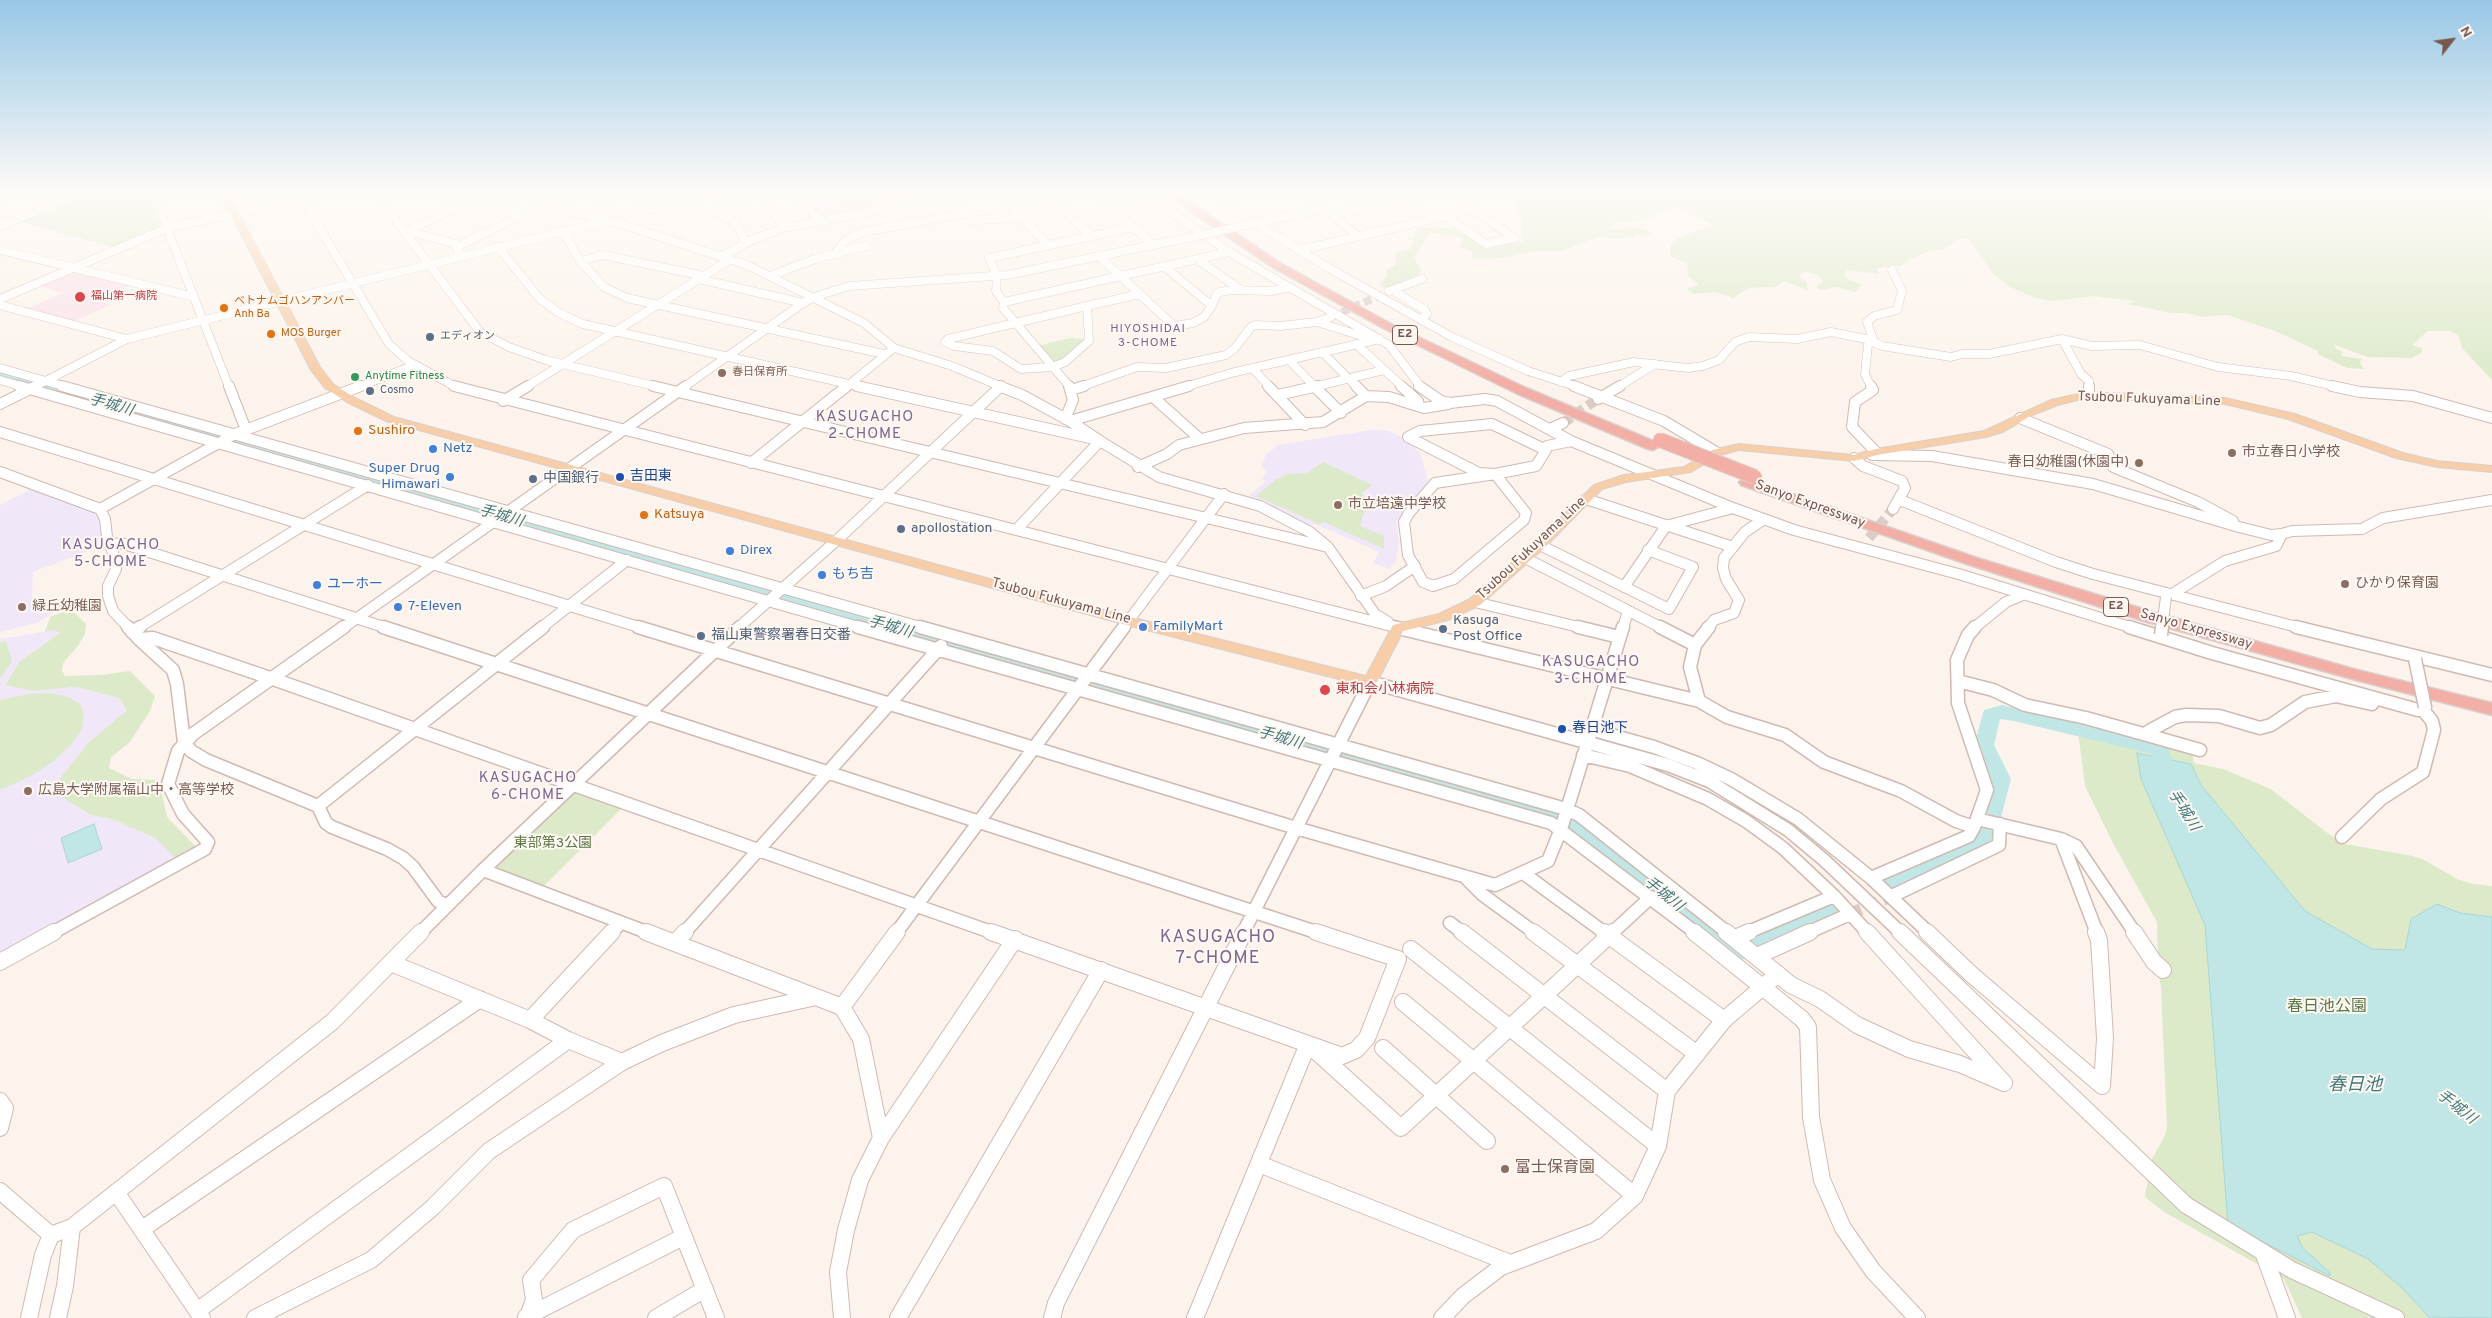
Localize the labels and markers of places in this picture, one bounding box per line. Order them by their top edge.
marker: 福山第一病院 [73,290,87,304]
place label: 福山第一病院 [91,290,157,304]
place label: ベトナムゴハンアンバー Anh Ba [234,295,355,321]
marker: ベトナムゴハンアンバー Anh Ba [218,302,230,314]
place label: MOS Burger [281,327,341,341]
marker: MOS Burger [265,328,277,340]
place label: エディオン [440,330,495,344]
marker: エディオン [424,331,436,343]
place label: 春日保育所 [732,366,787,380]
marker: 春日保育所 [716,367,728,379]
place label: Anytime Fitness [365,370,444,384]
marker: Anytime Fitness [349,371,361,383]
place label: Cosmo [380,384,414,398]
marker: Cosmo [364,385,376,397]
place label: Sushiro [368,423,415,439]
marker: Sushiro [352,425,364,437]
place label: Netz [443,441,473,457]
marker: Netz [427,443,439,455]
place label: 市立春日小学校 [2242,445,2340,461]
marker: 市立春日小学校 [2226,447,2238,459]
place label: 春日幼稚園(休園中) [2007,455,2129,471]
marker: 春日幼稚園(休園中) [2133,457,2145,469]
place label: Super Drug Himawari [368,461,440,494]
place label: 吉田東 [630,469,672,485]
marker: Super Drug Himawari [444,471,456,483]
place label: 中国銀行 [543,471,599,487]
marker: 吉田東 [614,471,626,483]
marker: 中国銀行 [527,473,539,485]
place label: 市立培遠中学校 [1348,497,1446,513]
marker: 市立培遠中学校 [1332,499,1344,511]
place label: Katsuya [654,507,704,523]
marker: Katsuya [638,509,650,521]
place label: apollostation [911,521,992,537]
marker: apollostation [895,523,907,535]
place label: Direx [740,543,773,559]
marker: Direx [724,545,736,557]
place label: もち吉 [832,567,874,583]
marker: もち吉 [816,569,828,581]
place label: ひかり保育園 [2355,576,2439,592]
place label: ユーホー [327,577,383,593]
marker: ひかり保育園 [2339,578,2351,590]
marker: ユーホー [311,579,323,591]
place label: 緑丘幼稚園 [32,599,102,615]
place label: 7-Eleven [408,599,462,615]
marker: 緑丘幼稚園 [16,601,28,613]
marker: 7-Eleven [392,601,404,613]
place label: Kasuga Post Office [1453,613,1522,646]
place label: FamilyMart [1153,619,1223,635]
marker: FamilyMart [1137,621,1149,633]
marker: Kasuga Post Office [1437,623,1449,635]
place label: 福山東警察署春日交番 [711,628,851,644]
marker: 福山東警察署春日交番 [695,630,707,642]
place label: 東和会小林病院 [1336,682,1434,698]
marker: 東和会小林病院 [1318,683,1332,697]
place label: 春日池下 [1572,721,1628,737]
marker: 春日池下 [1556,723,1568,735]
place label: 広島大学附属福山中・高等学校 [38,783,234,799]
marker: 広島大学附属福山中・高等学校 [22,785,34,797]
place label: 富士保育園 [1515,1159,1595,1179]
marker: 富士保育園 [1499,1163,1511,1175]

